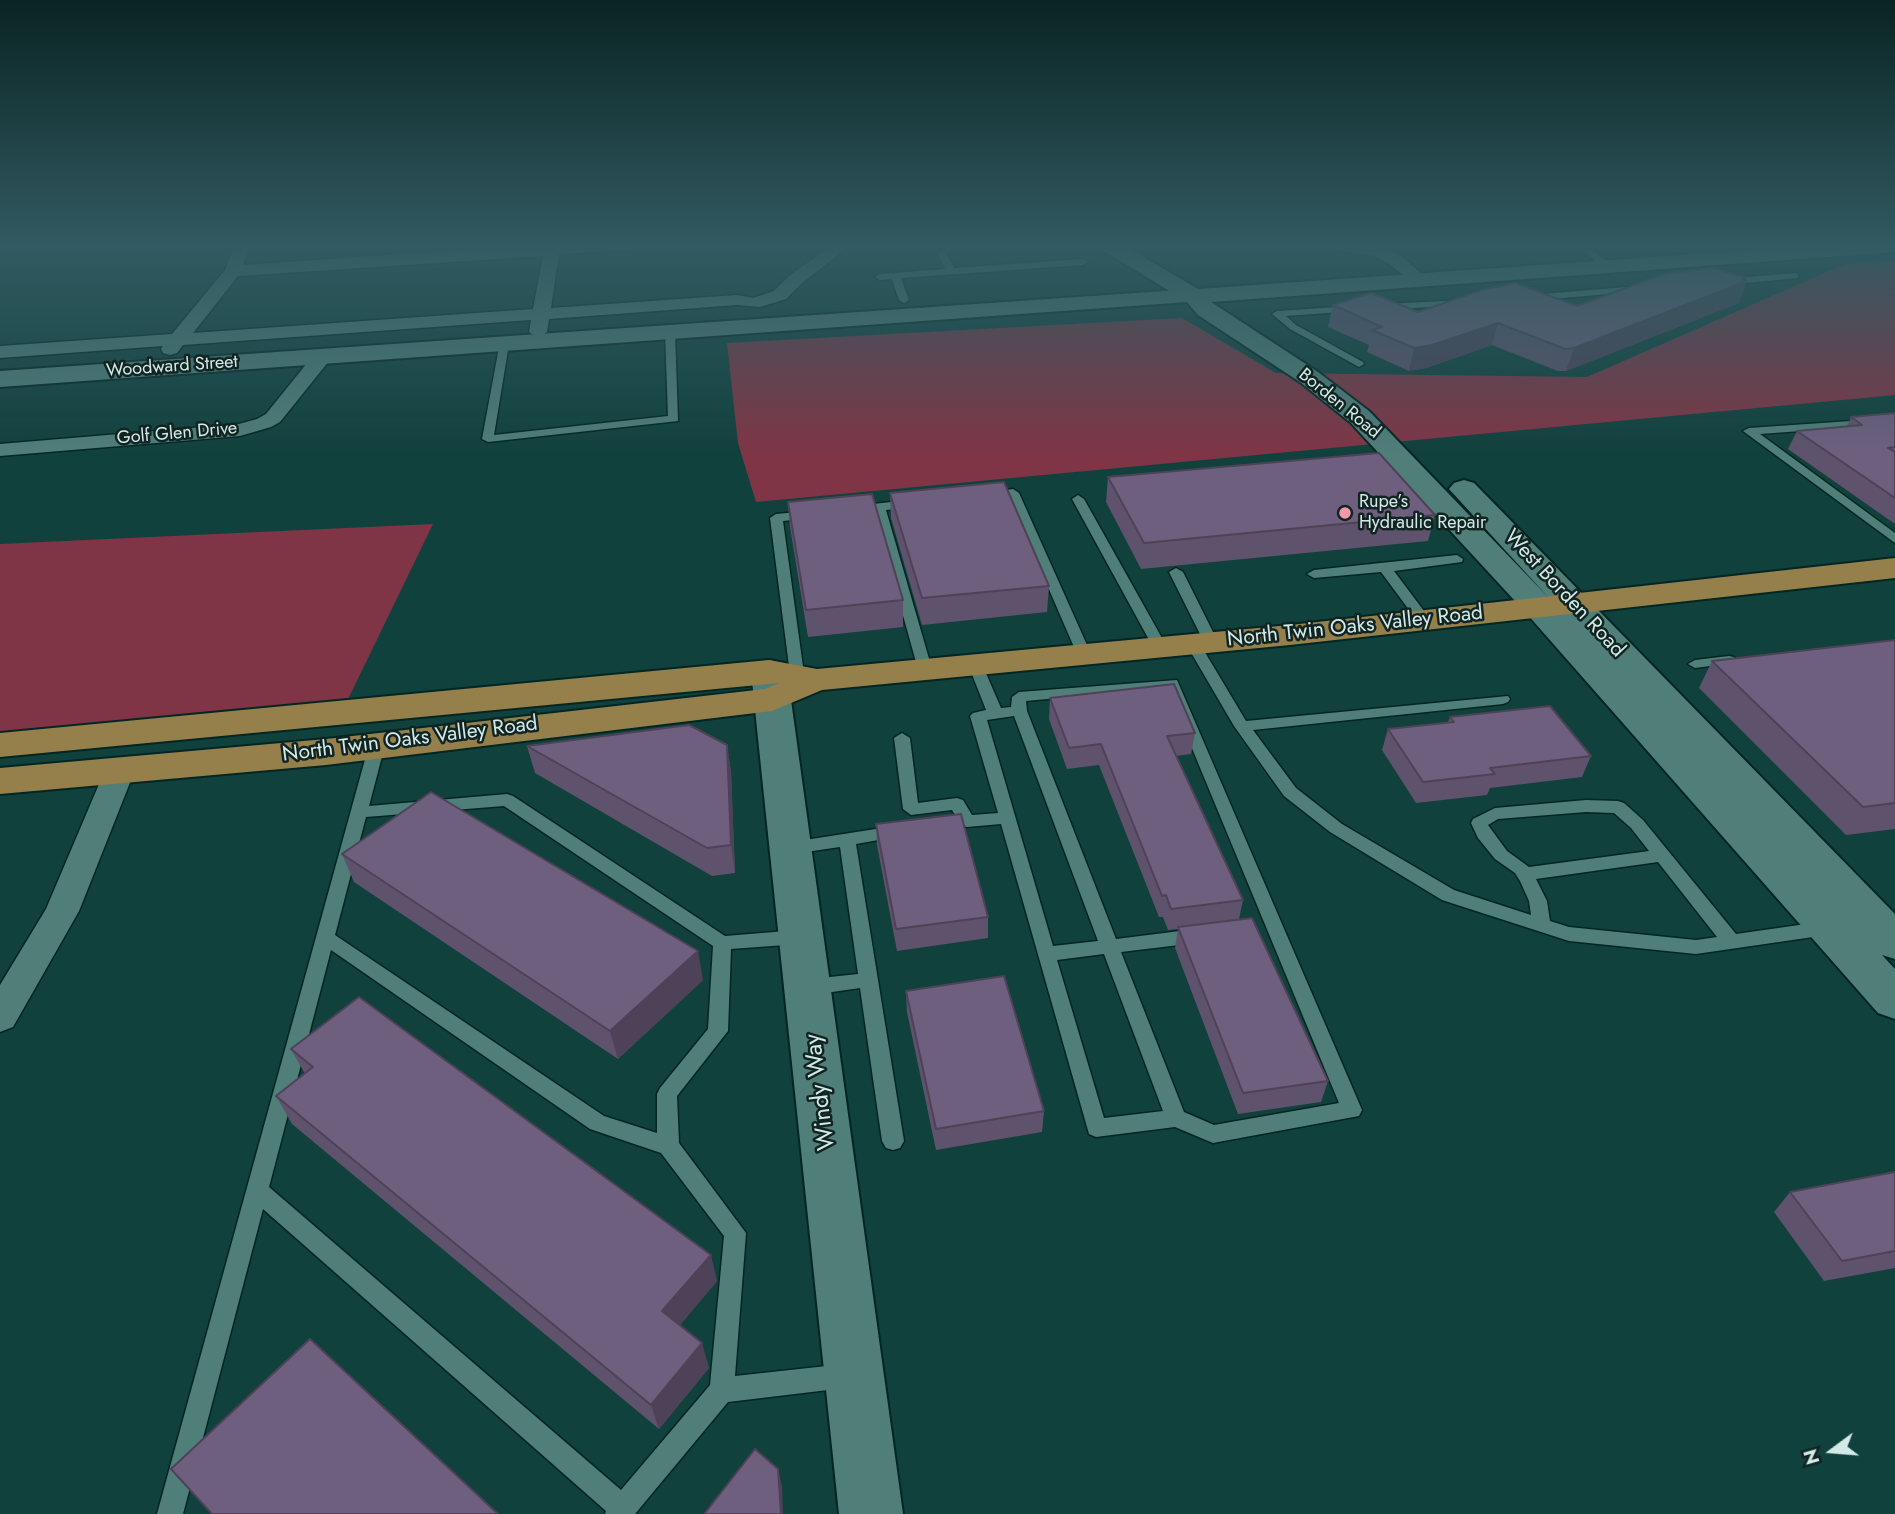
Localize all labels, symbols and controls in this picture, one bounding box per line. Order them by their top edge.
street label: Woodward Street [105,352,239,382]
street label: Borden Road [1294,364,1384,444]
street label: Golf Glen Drive [116,418,238,450]
place label: Rupe’s Hydraulic Repair [1359,492,1486,534]
marker: Rupe’s Hydraulic Repair [1337,505,1353,521]
street label: West Borden Road [1498,525,1630,663]
street label: North Twin Oaks Valley Road [1226,601,1484,653]
street label: North Twin Oaks Valley Road [281,712,539,768]
street label: Windy Way [800,1032,842,1152]
north arrow [1797,1416,1867,1486]
text: N [1796,1446,1826,1468]

